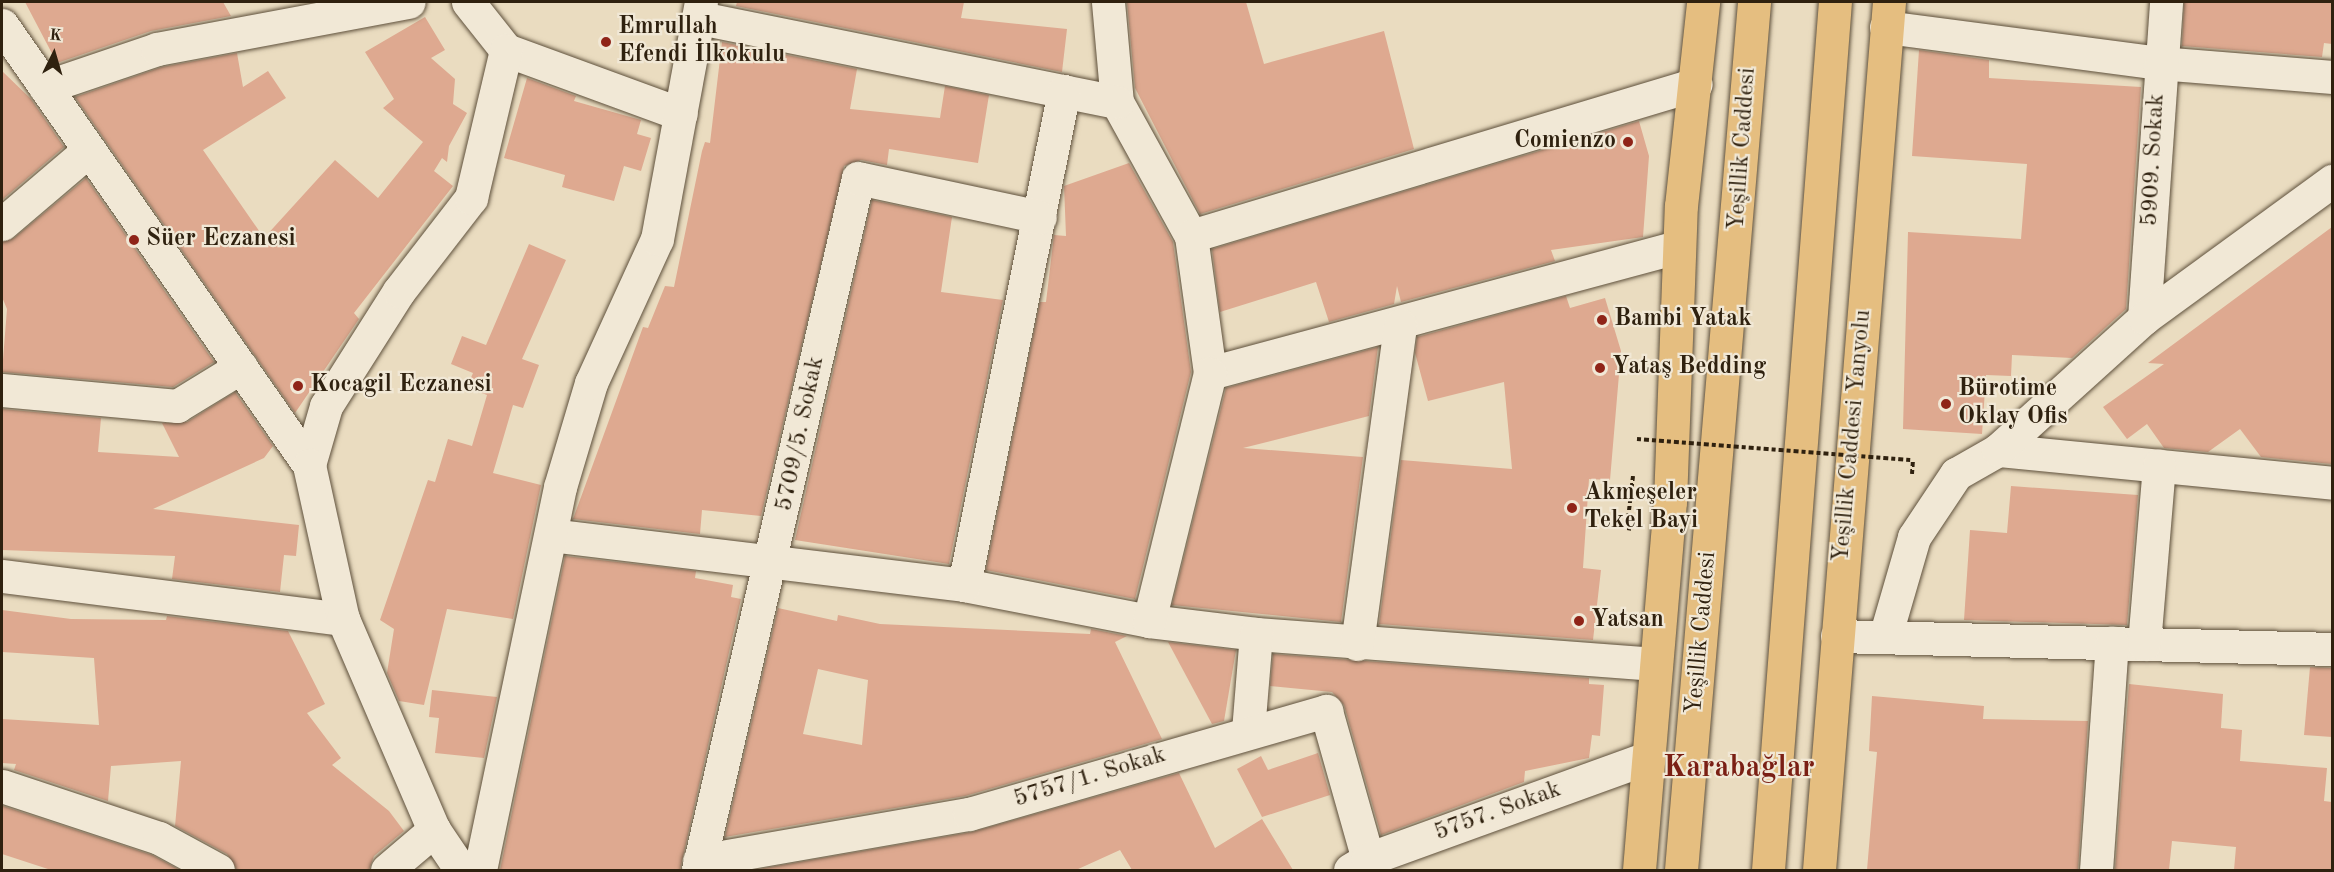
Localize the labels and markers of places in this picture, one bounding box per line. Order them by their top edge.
place label: Emrullah Efendi İlkokulu [618,14,785,70]
marker: Emrullah Efendi İlkokulu [599,35,613,49]
place label: Comienzo [1514,128,1616,156]
marker: Comienzo [1621,135,1635,149]
place label: Süer Eczanesi [146,226,296,254]
marker: Süer Eczanesi [127,233,141,247]
place label: Bambi Yatak [1614,306,1752,334]
marker: Bambi Yatak [1595,313,1609,327]
place label: Yataş Bedding [1612,354,1766,382]
marker: Yataş Bedding [1593,361,1607,375]
place label: Kocagil Eczanesi [310,372,492,400]
place label: Bürotime Oklay Ofis [1958,376,2068,432]
marker: Kocagil Eczanesi [291,379,305,393]
marker: Bürotime Oklay Ofis [1939,397,1953,411]
place label: Akmeşeler Tekel Bayi [1584,480,1698,536]
marker: Akmeşeler Tekel Bayi [1565,501,1579,515]
place label: Yatsan [1591,607,1664,635]
marker: Yatsan [1572,614,1586,628]

